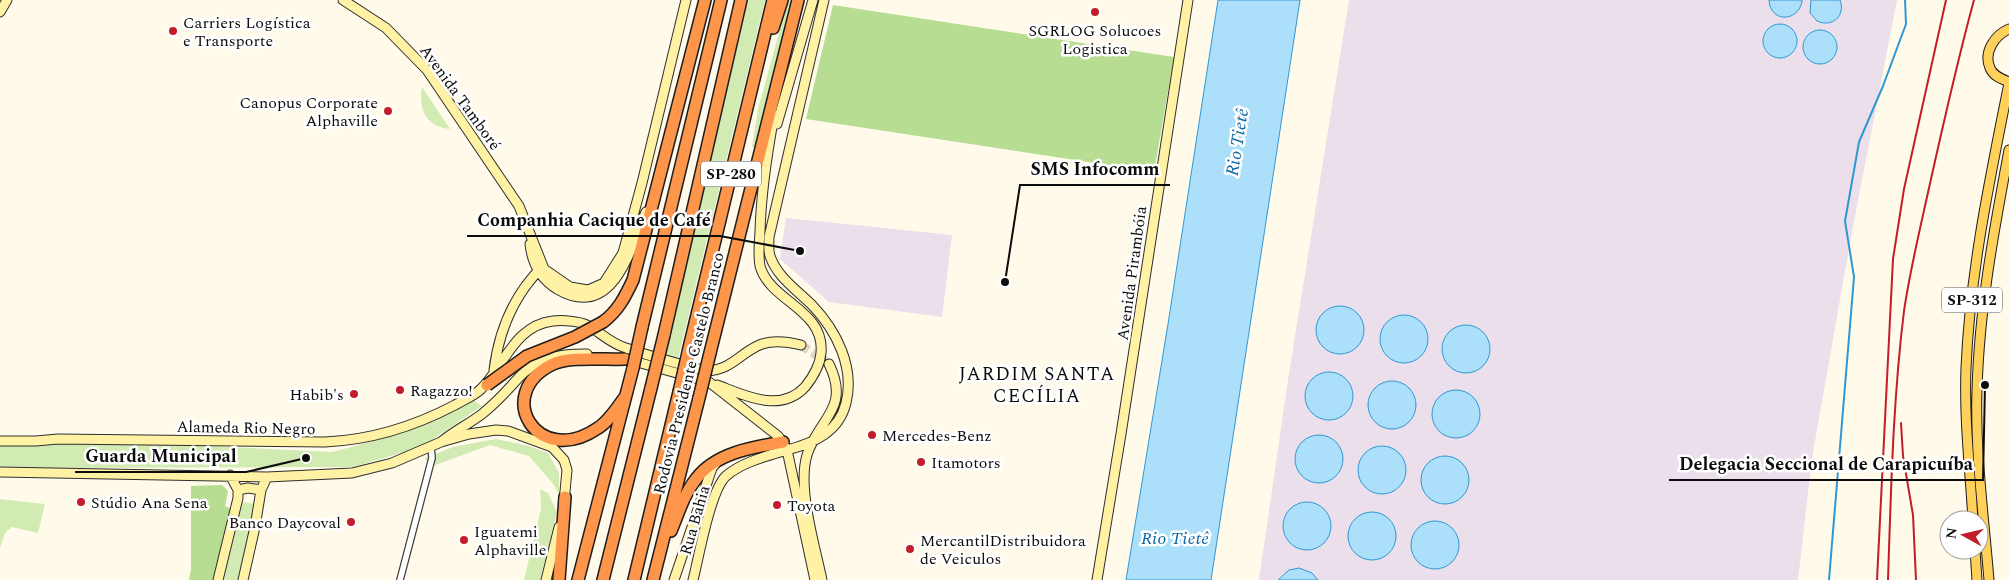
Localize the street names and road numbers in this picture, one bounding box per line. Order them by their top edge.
street label: Avenida Tamboré [414,40,507,155]
road number: SP-280 [701,162,761,186]
street label: Avenida Pirambóia [1111,204,1153,342]
street label: Rodovia Presidente Castelo Branco [647,250,731,497]
road number: SP-312 [1942,288,2002,312]
street label: Alameda Rio Negro [176,415,316,441]
street label: Rua Bahia [674,482,716,558]

